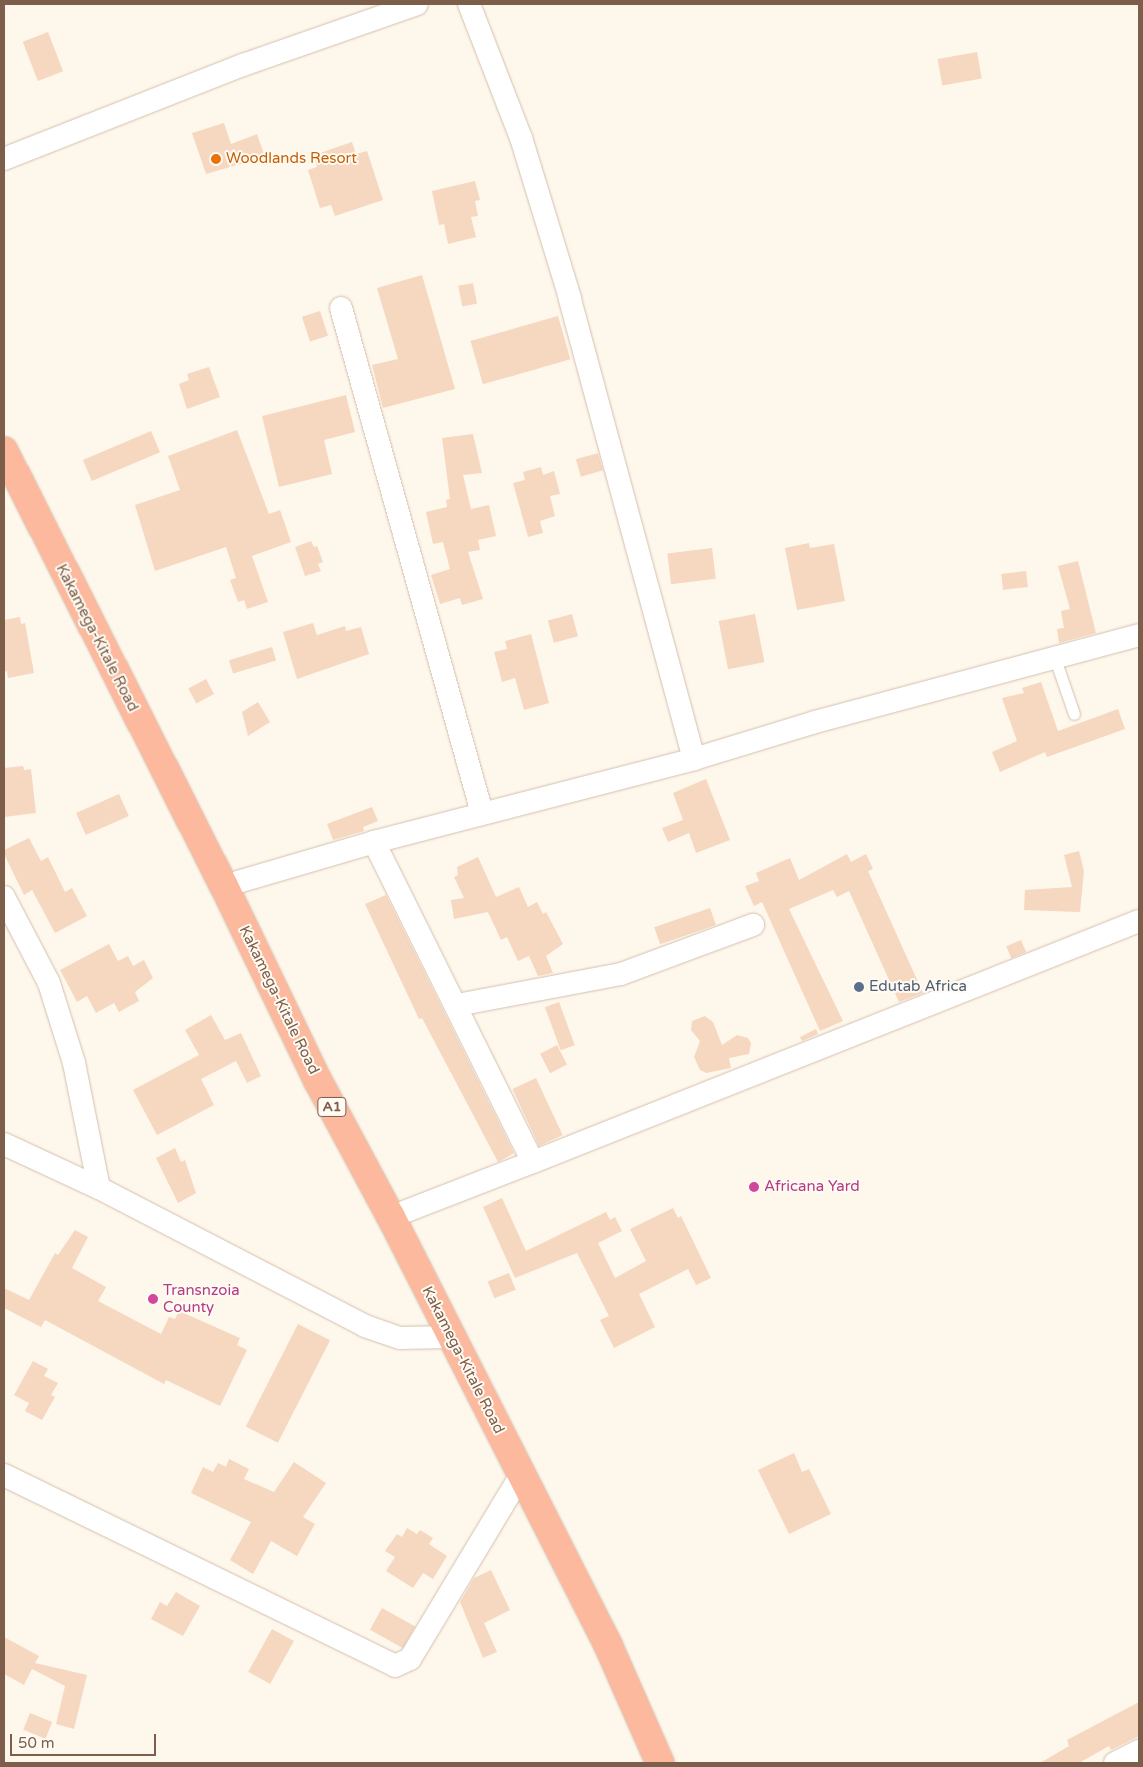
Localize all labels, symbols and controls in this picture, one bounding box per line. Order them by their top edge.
place label: Woodlands Resort [226,150,357,168]
marker: Woodlands Resort [210,153,222,165]
street label: Kakamega-Kitale Road [52,561,142,715]
street label: Kakamega-Kitale Road [235,923,323,1077]
place label: Edutab Africa [869,978,967,996]
marker: Edutab Africa [853,981,865,993]
road number: A1 [317,1096,347,1118]
place label: Africana Yard [764,1178,860,1196]
marker: Africana Yard [748,1181,760,1193]
place label: Transnzoia County [163,1281,240,1316]
street label: Kakamega-Kitale Road [418,1283,508,1437]
marker: Transnzoia County [147,1293,159,1305]
scale bar [12,1724,159,1756]
text: 50 m [18,1734,55,1752]

